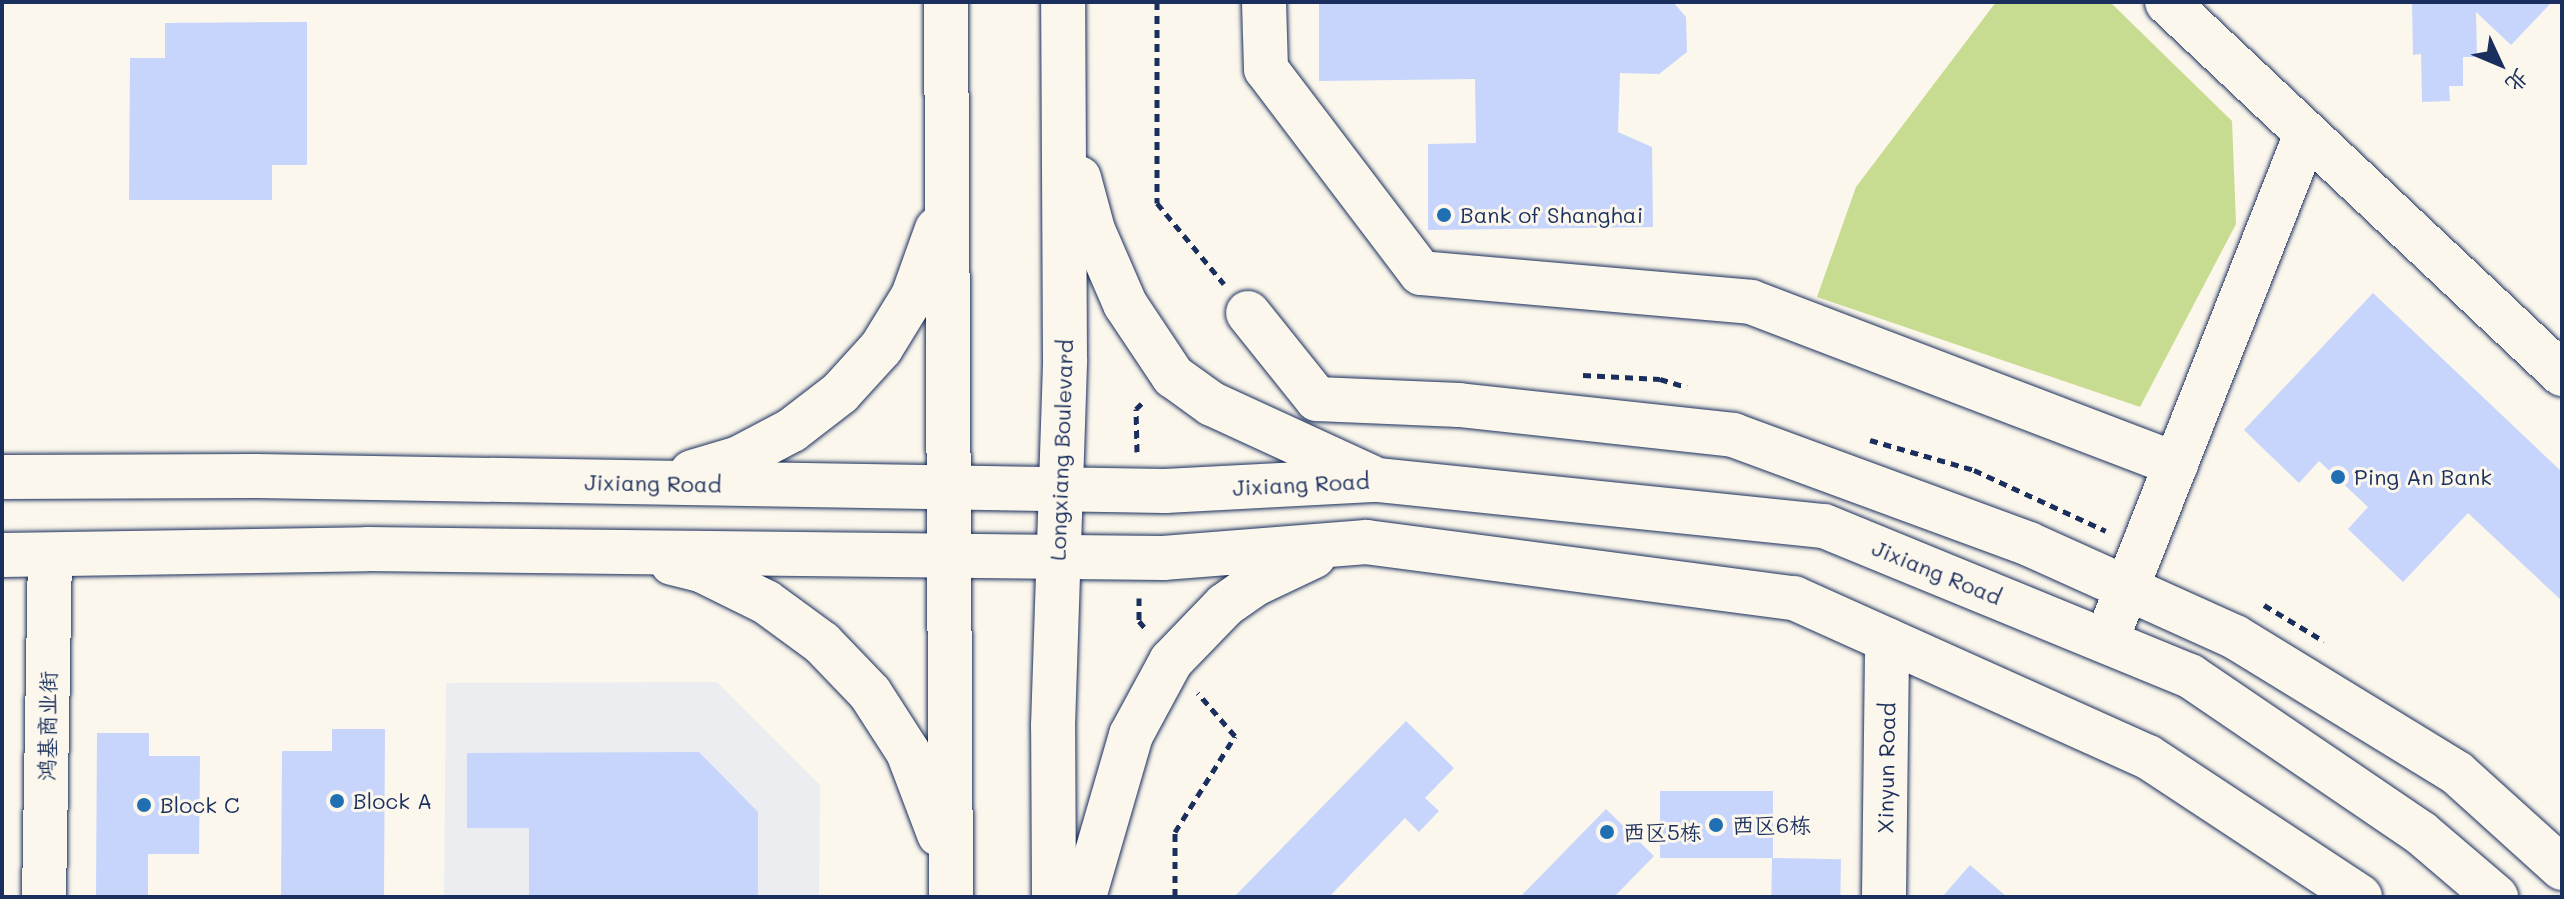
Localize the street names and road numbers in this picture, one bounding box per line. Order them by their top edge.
street label: Longxiang Boulevard [1044,339,1078,561]
street label: Jixiang Road [1232,467,1370,501]
street label: Jixiang Road [584,469,722,497]
street label: Jixiang Road [1868,534,2006,610]
street label: 鸿基商业街 [33,671,61,781]
street label: Xinyun Road [1872,702,1900,834]

